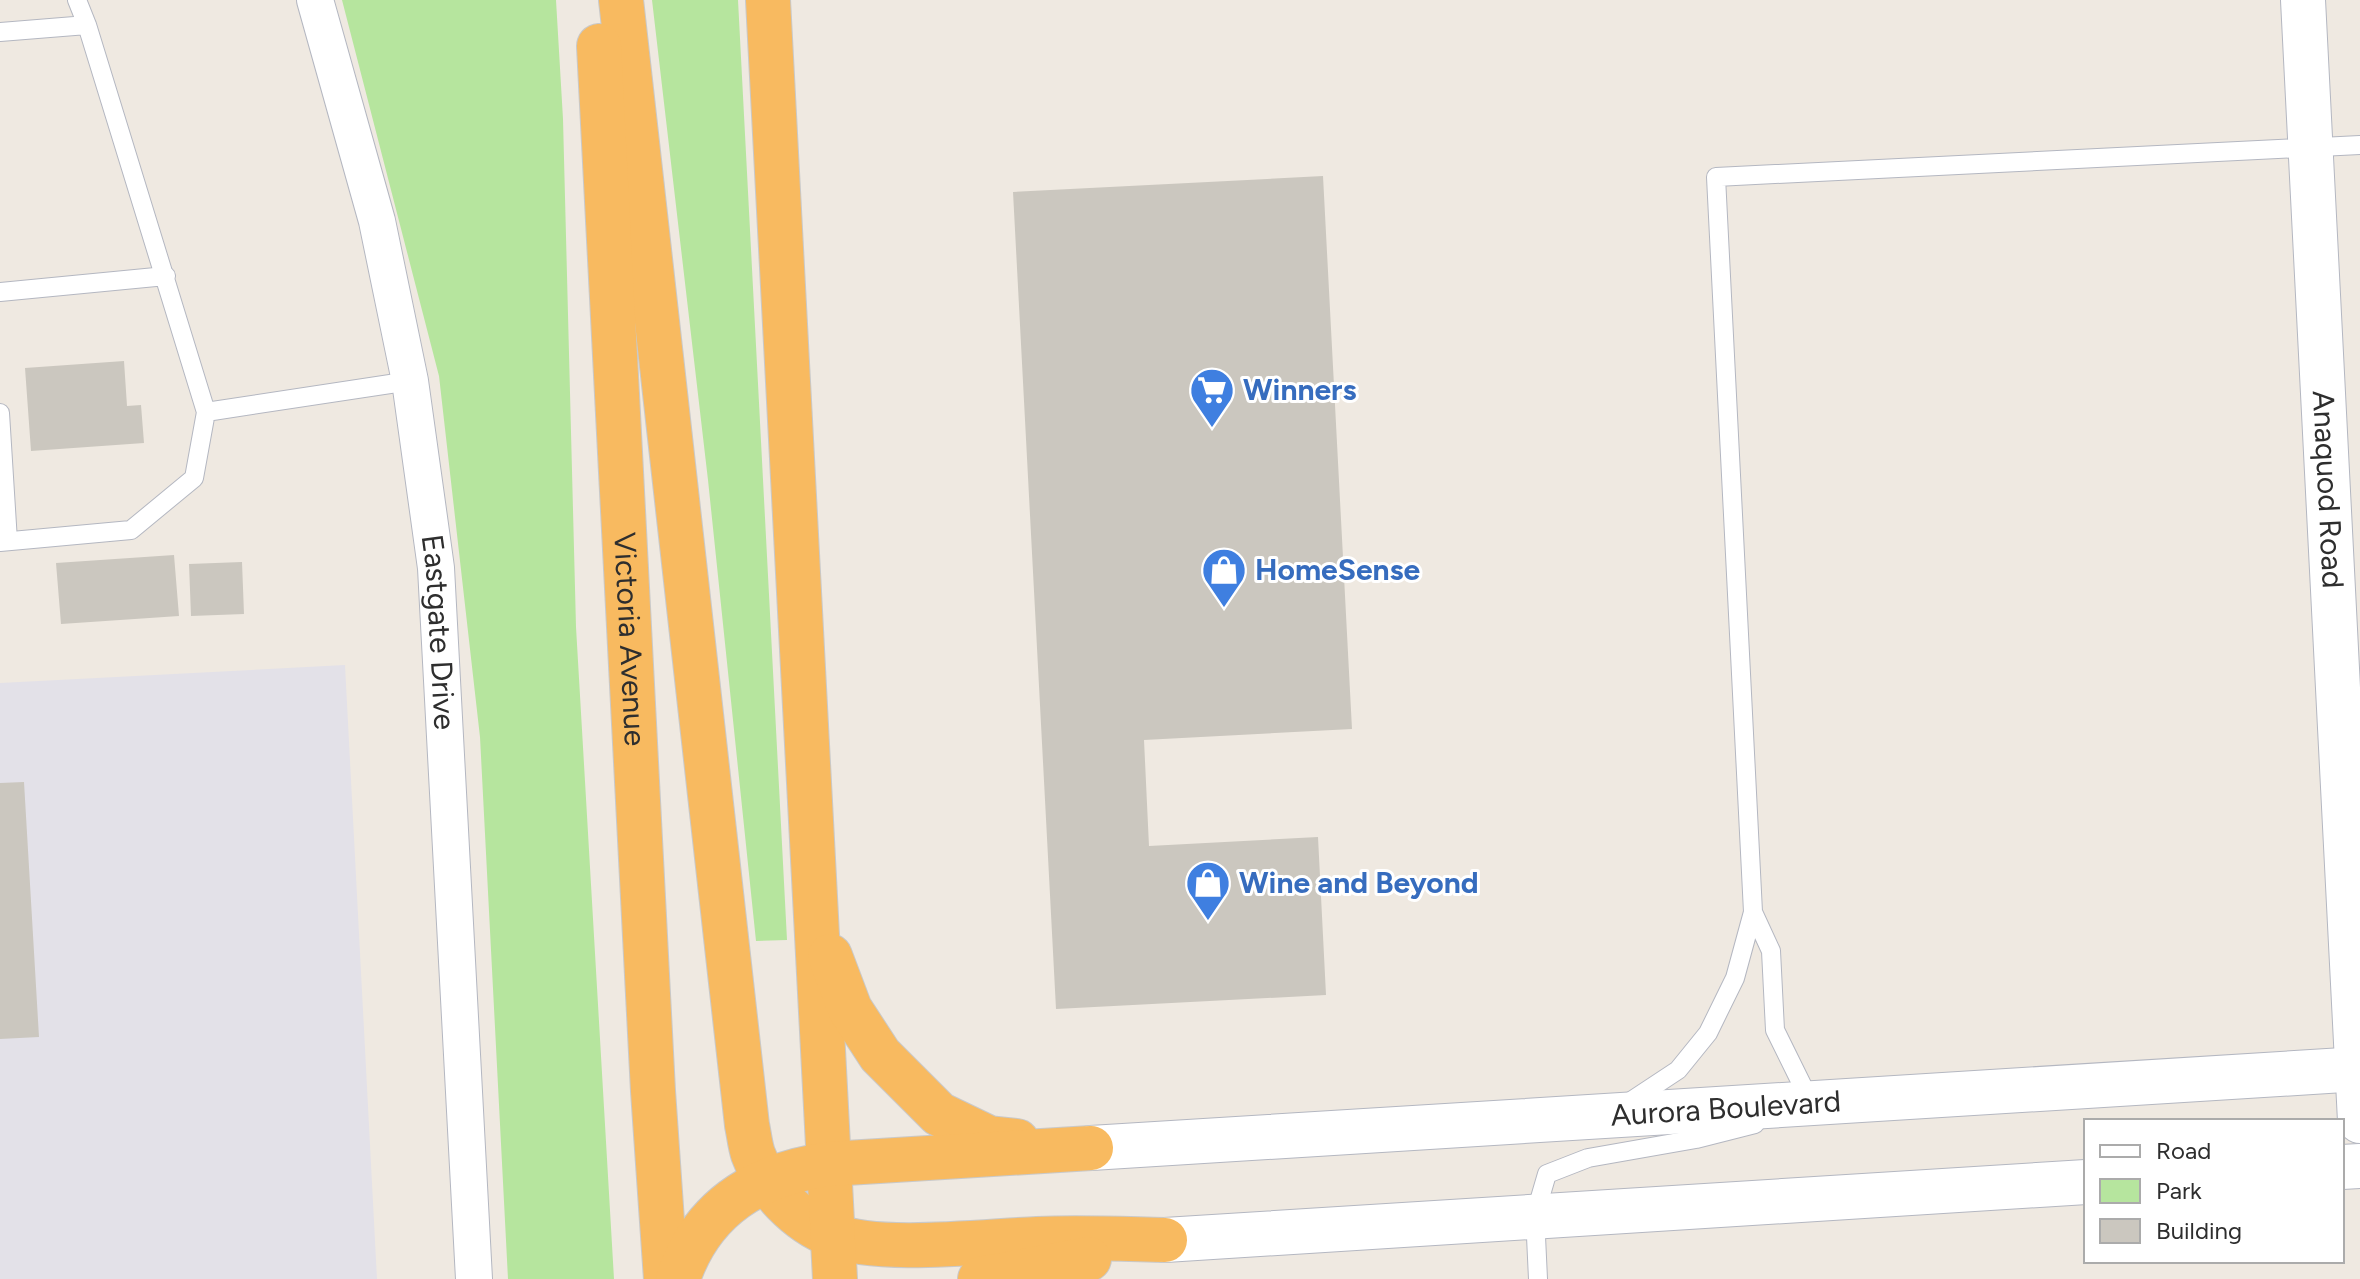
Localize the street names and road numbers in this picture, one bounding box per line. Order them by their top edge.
street label: Anaquod Road [2305,390,2352,589]
street label: Victoria Avenue [606,531,654,747]
street label: Eastgate Drive [414,532,464,731]
street label: Aurora Boulevard [1609,1082,1842,1134]

